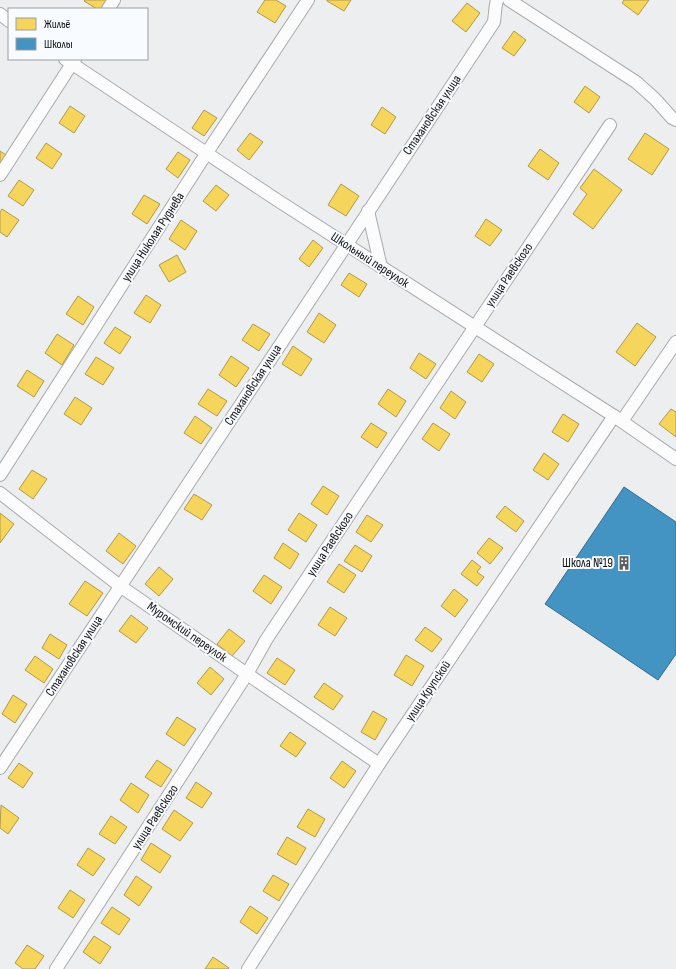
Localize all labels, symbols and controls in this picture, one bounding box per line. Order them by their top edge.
legend [8,8,148,60]
text: Жильё [44,17,71,32]
text: Школы [44,37,73,52]
street label: Стахановская улица [399,72,465,158]
street label: улица Николая Руднева [118,189,188,285]
street label: Школьный переулок [328,229,412,291]
street label: улица Раевского [482,240,536,310]
street label: Стахановская улица [221,342,285,428]
street label: улица Раевского [303,509,357,579]
place label: Школа №19 [562,555,613,571]
building icon: Школа №19 [616,555,632,571]
street label: Муромский переулок [144,598,230,666]
street label: Стахановская улица [42,613,106,699]
street label: улица Крупской [402,658,454,724]
street label: улица Раевского [128,782,182,852]

